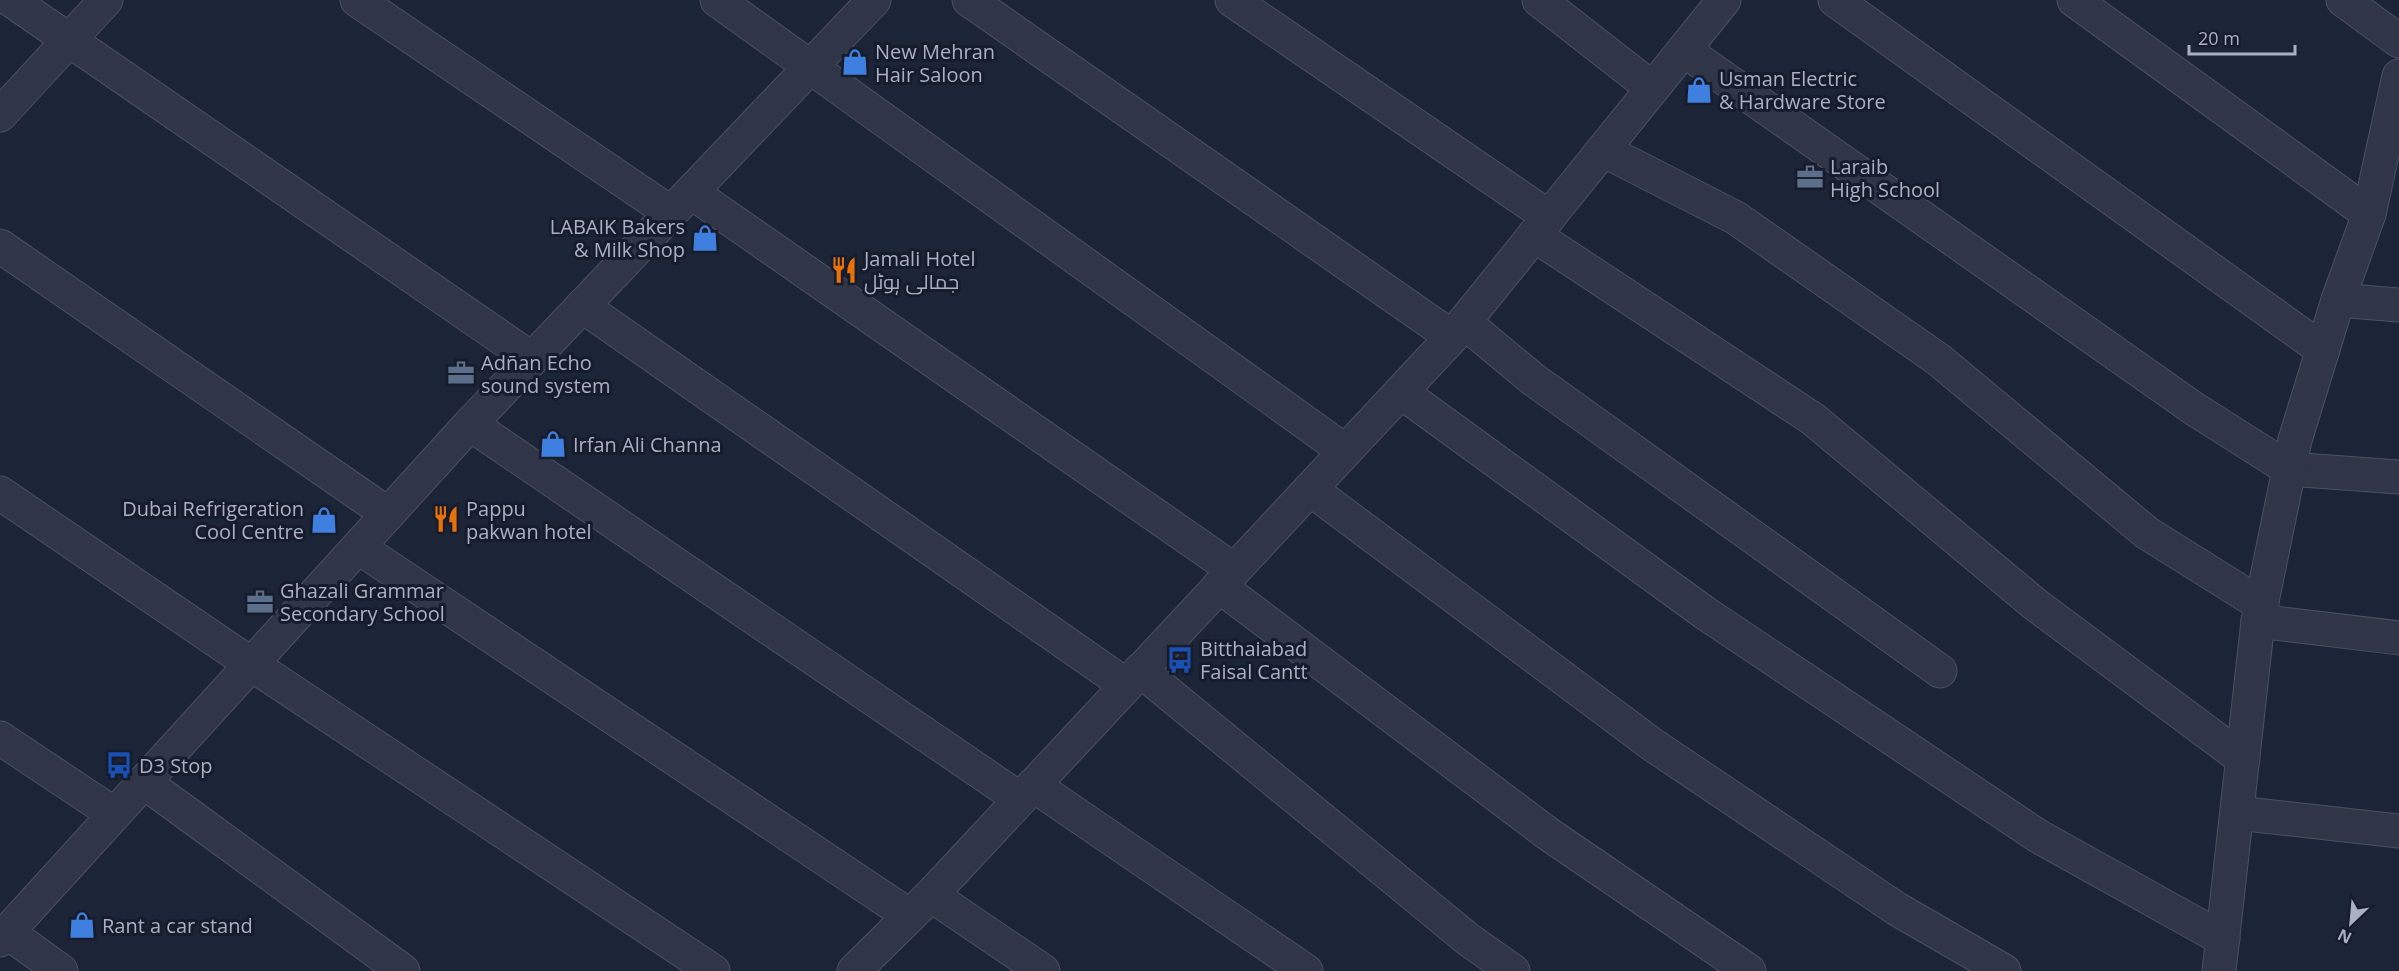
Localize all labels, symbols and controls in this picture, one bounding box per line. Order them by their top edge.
scale bar [2189,18,2296,56]
text: 20 m [2198,26,2240,50]
place label: New Mehran Hair Saloon [875,38,995,88]
shop icon: New Mehran Hair Saloon [840,47,870,77]
place label: Usman Electric & Hardware Store [1719,65,1886,115]
shop icon: Usman Electric & Hardware Store [1684,75,1714,105]
place label: Laraib High School [1830,153,1940,203]
office icon: Laraib High School [1795,162,1825,192]
place label: LABAIK Bakers & Milk Shop [550,213,685,263]
shop icon: LABAIK Bakers & Milk Shop [690,223,720,253]
place label: Jamali Hotel جمالی ہوٹل [862,245,976,295]
restaurant icon: Jamali Hotel جمالی ہوٹل [829,255,859,285]
place label: Adñan Echo sound system [481,349,610,399]
office icon: Adñan Echo sound system [446,358,476,388]
shop icon: Irfan Ali Channa [538,429,568,459]
place label: Irfan Ali Channa [573,431,722,458]
place label: Dubai Refrigeration Cool Centre [122,495,304,545]
place label: Pappu pakwan hotel [466,495,592,545]
restaurant icon: Pappu pakwan hotel [431,504,461,534]
shop icon: Dubai Refrigeration Cool Centre [309,505,339,535]
place label: Ghazali Grammar Secondary School [280,577,445,627]
office icon: Ghazali Grammar Secondary School [245,587,275,617]
place label: Bitthaiabad Faisal Cantt [1200,635,1308,685]
bus stop icon: Bitthaiabad Faisal Cantt [1165,645,1195,675]
bus stop icon: D3 Stop [104,750,134,780]
place label: D3 Stop [139,752,213,779]
north arrow [2321,893,2381,953]
shop icon: Rant a car stand [67,910,97,940]
place label: Rant a car stand [102,912,253,939]
text: N [2334,924,2355,949]

